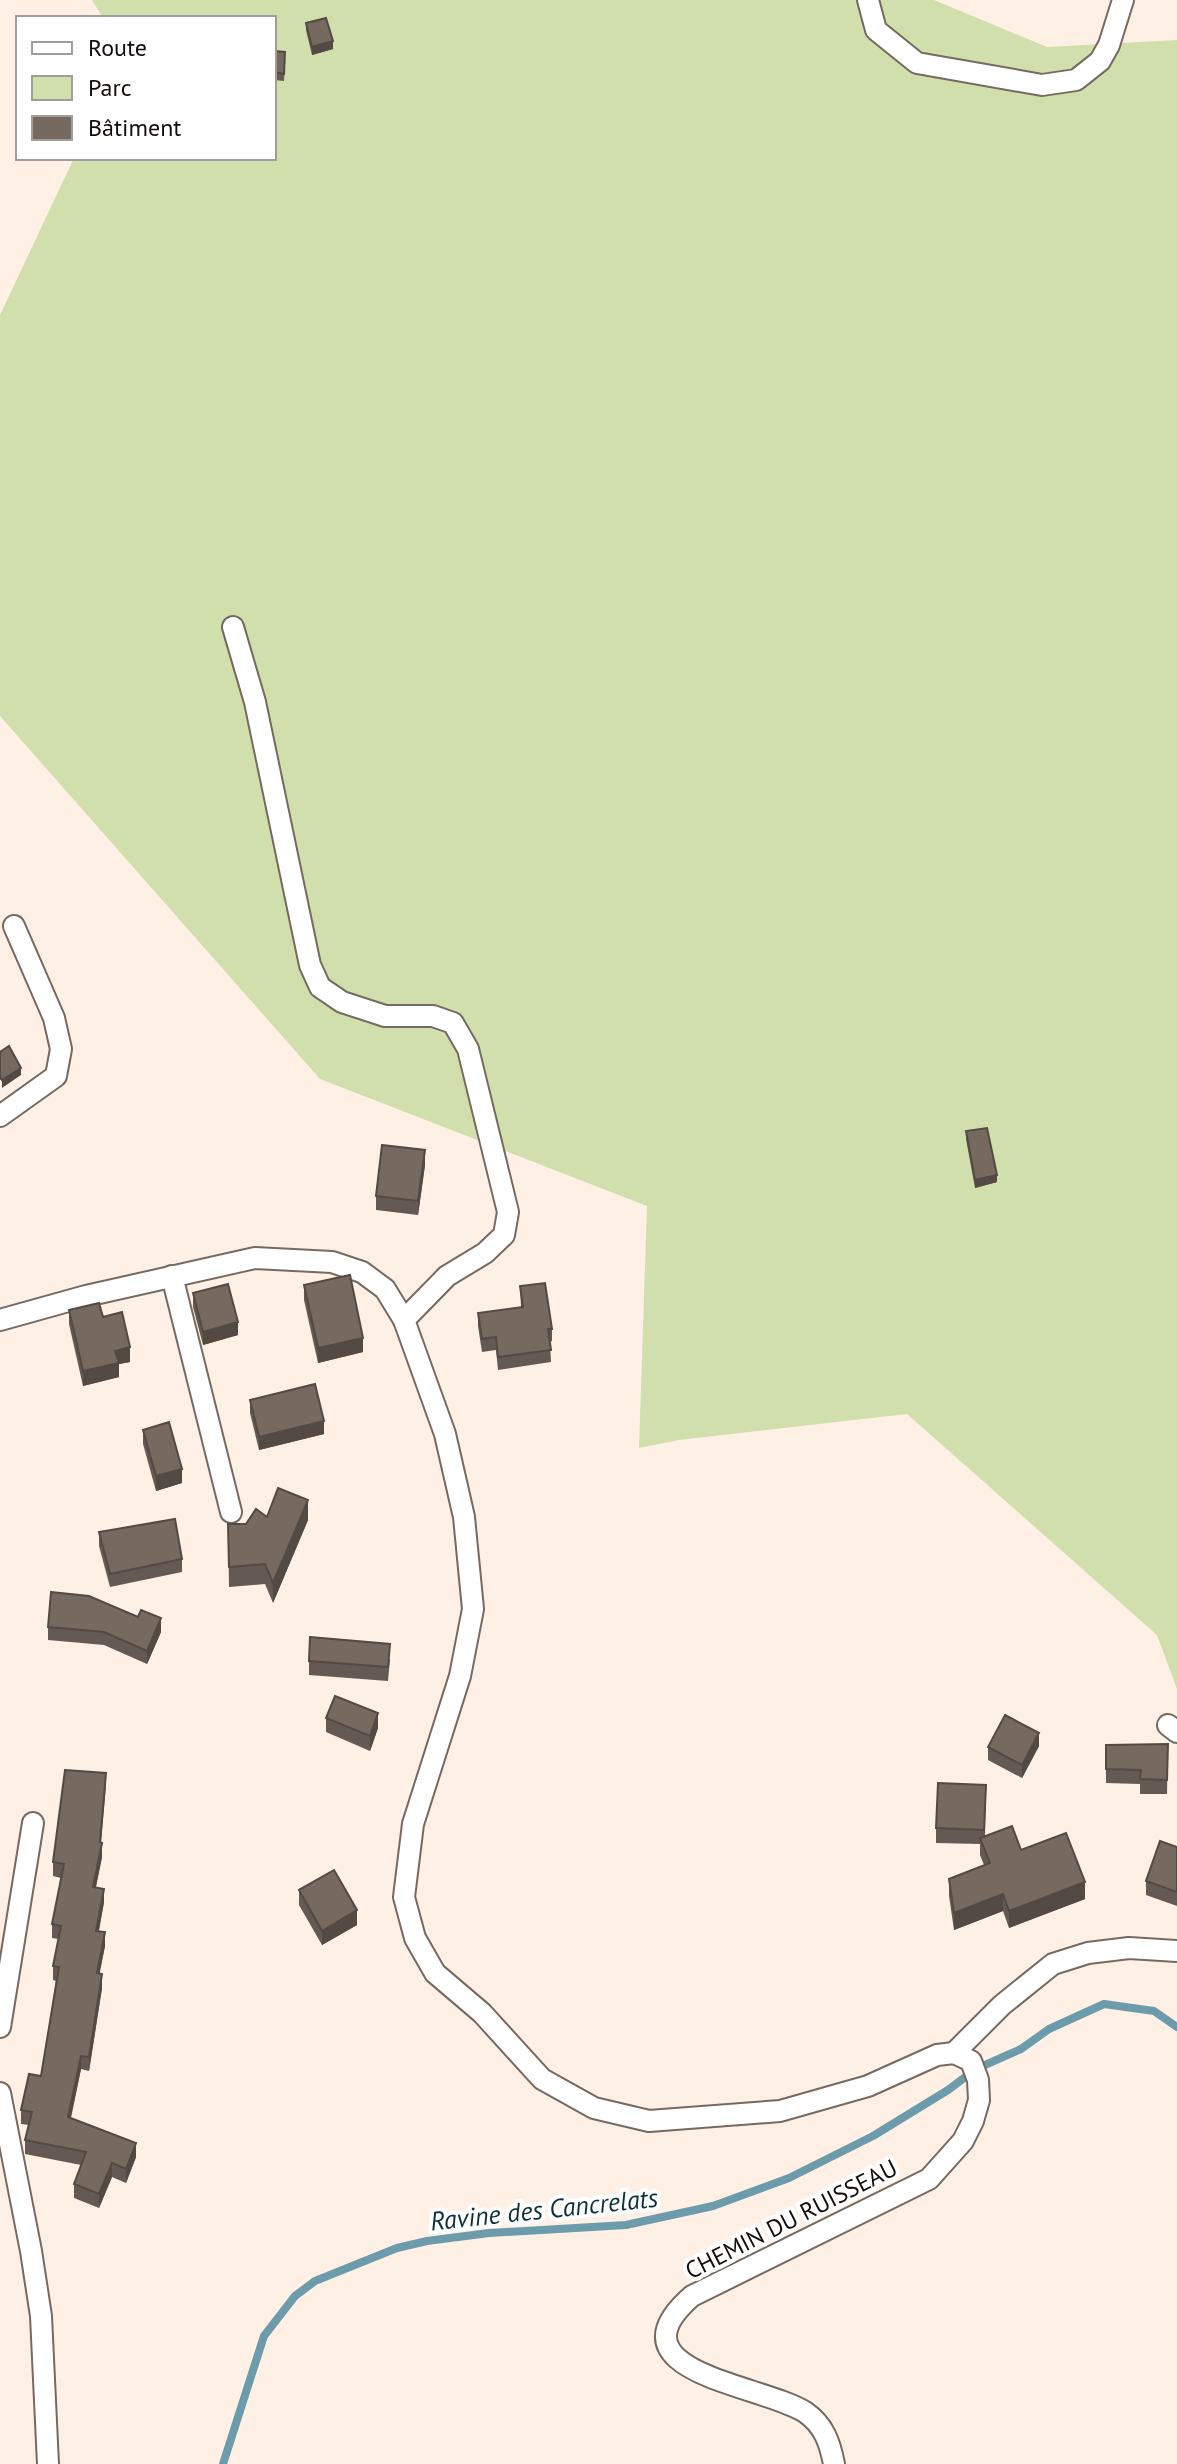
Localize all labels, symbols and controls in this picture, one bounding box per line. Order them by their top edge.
legend [16,16,276,160]
text: Route [88,32,147,63]
text: Parc [88,72,132,103]
text: Bâtiment [88,112,181,143]
street label: CHEMIN DU RUISSEAU [680,2152,902,2286]
water label: Ravine des Cancrelats [429,2181,660,2237]

